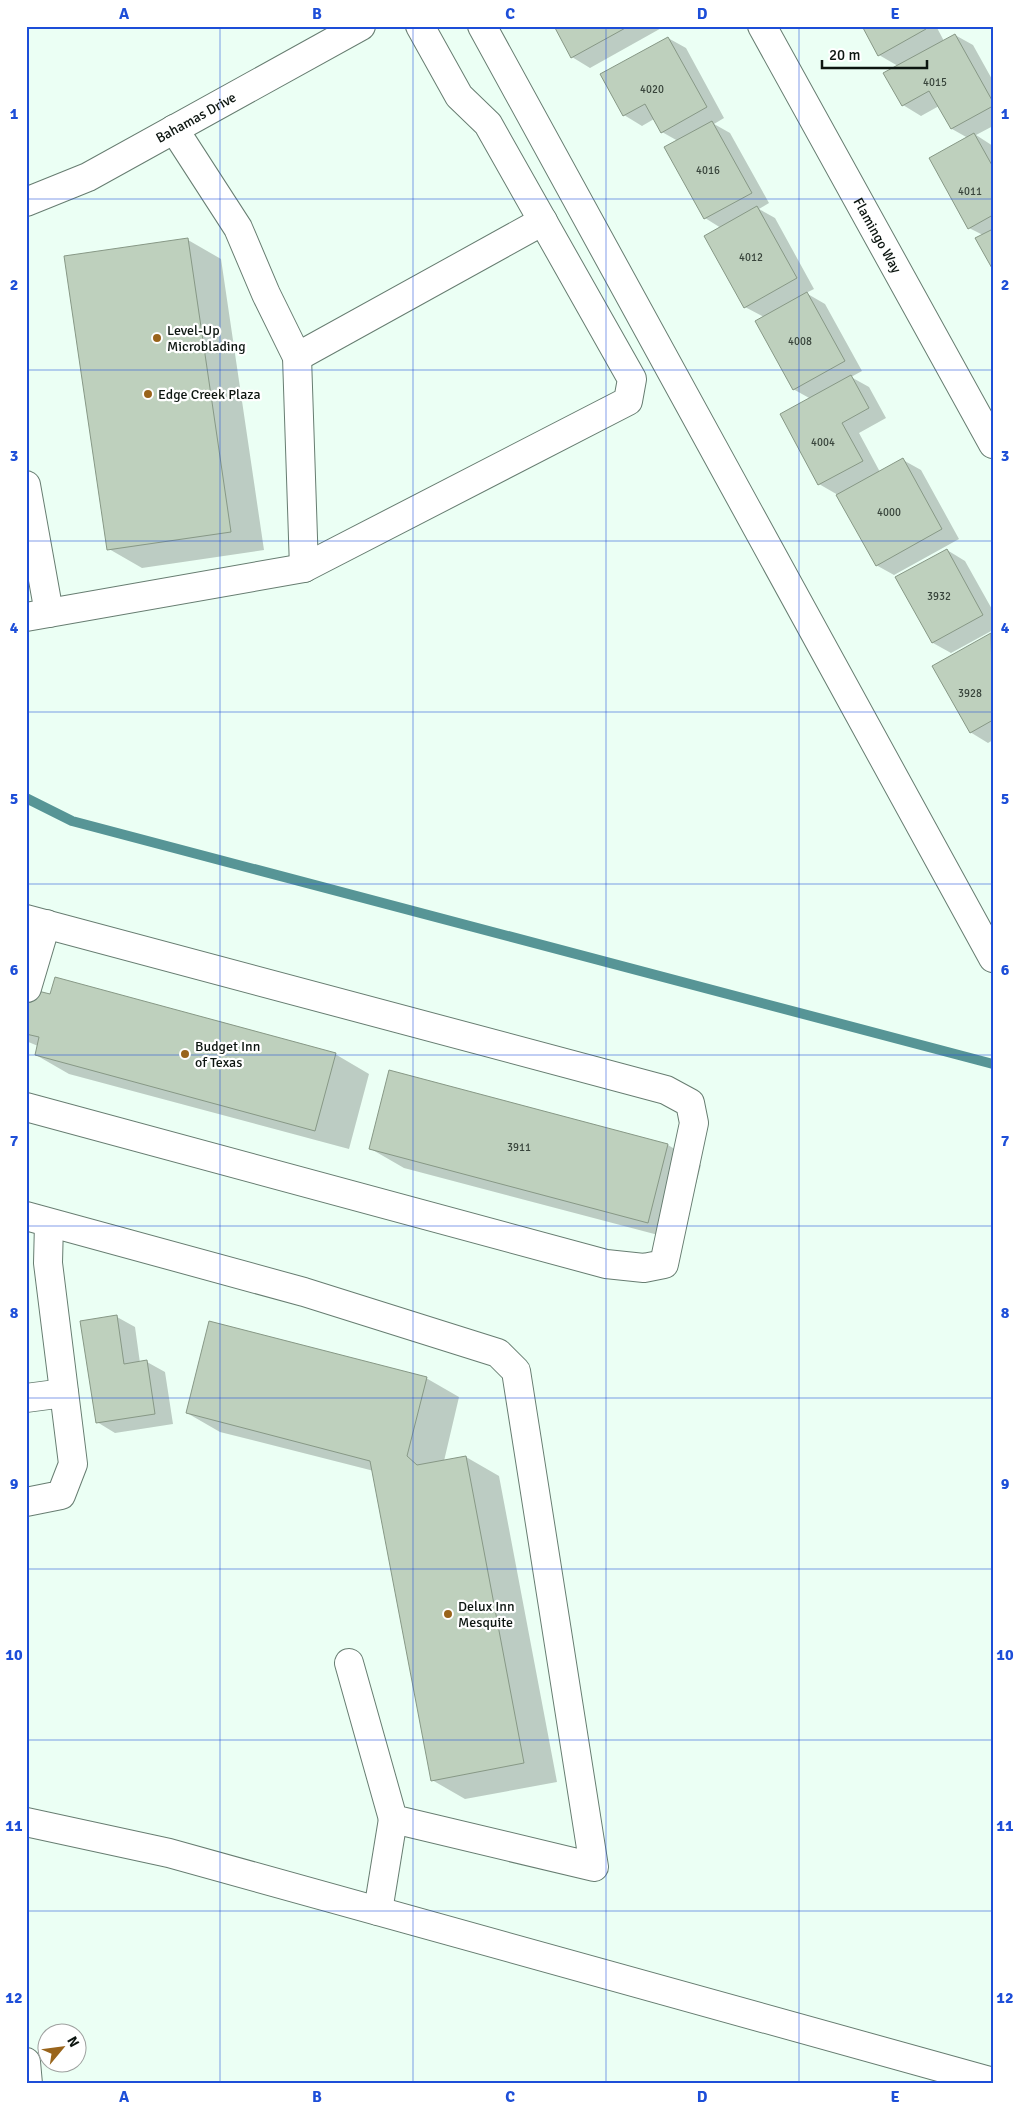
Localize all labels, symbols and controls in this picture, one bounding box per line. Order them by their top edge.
text: A [119,4,130,24]
text: B [312,4,322,24]
text: C [505,4,515,24]
text: D [697,4,708,24]
text: E [890,4,900,24]
scale bar [822,38,926,70]
text: 20 m [829,46,860,64]
house number: 4015 [923,76,947,89]
house number: 4020 [640,83,664,96]
street label: Bahamas Drive [153,88,239,146]
text: 1 [10,104,19,124]
text: 1 [1001,104,1010,124]
house number: 4016 [696,164,720,177]
house number: 4011 [958,185,982,198]
street label: Flamingo Way [850,194,906,276]
house number: 4012 [739,251,763,264]
text: 2 [10,275,18,295]
text: 2 [1001,275,1009,295]
place label: Level-Up Microblading [167,322,246,355]
marker: Level-Up Microblading [151,332,163,344]
house number: 4008 [788,335,812,348]
place label: Edge Creek Plaza [158,386,261,403]
marker: Edge Creek Plaza [142,388,154,400]
house number: 4004 [811,436,835,449]
text: 3 [10,446,18,466]
text: 3 [1001,446,1009,466]
house number: 4000 [877,506,901,519]
house number: 3932 [927,590,951,603]
text: 4 [10,618,19,638]
text: 4 [1001,618,1010,638]
house number: 3928 [958,687,982,700]
text: 5 [10,789,18,809]
text: 5 [1001,789,1009,809]
text: 6 [10,960,19,980]
text: 6 [1001,960,1010,980]
place label: Budget Inn of Texas [195,1038,260,1071]
marker: Budget Inn of Texas [179,1048,191,1060]
text: 7 [10,1131,19,1151]
text: 7 [1001,1131,1010,1151]
house number: 3911 [507,1141,531,1154]
text: 8 [10,1303,19,1323]
text: 8 [1001,1303,1010,1323]
text: 9 [10,1474,19,1494]
text: 9 [1001,1474,1010,1494]
place label: Delux Inn Mesquite [458,1598,515,1631]
marker: Delux Inn Mesquite [442,1608,454,1620]
text: 10 [5,1645,23,1665]
text: 10 [996,1645,1014,1665]
text: 11 [5,1816,23,1836]
text: 11 [996,1816,1014,1836]
text: 12 [5,1988,23,2008]
text: 12 [996,1988,1014,2008]
north arrow [38,2022,88,2072]
text: N [63,2034,83,2050]
text: A [119,2087,130,2107]
text: B [312,2087,322,2107]
text: C [505,2087,515,2107]
text: D [697,2087,708,2107]
text: E [890,2087,900,2107]

